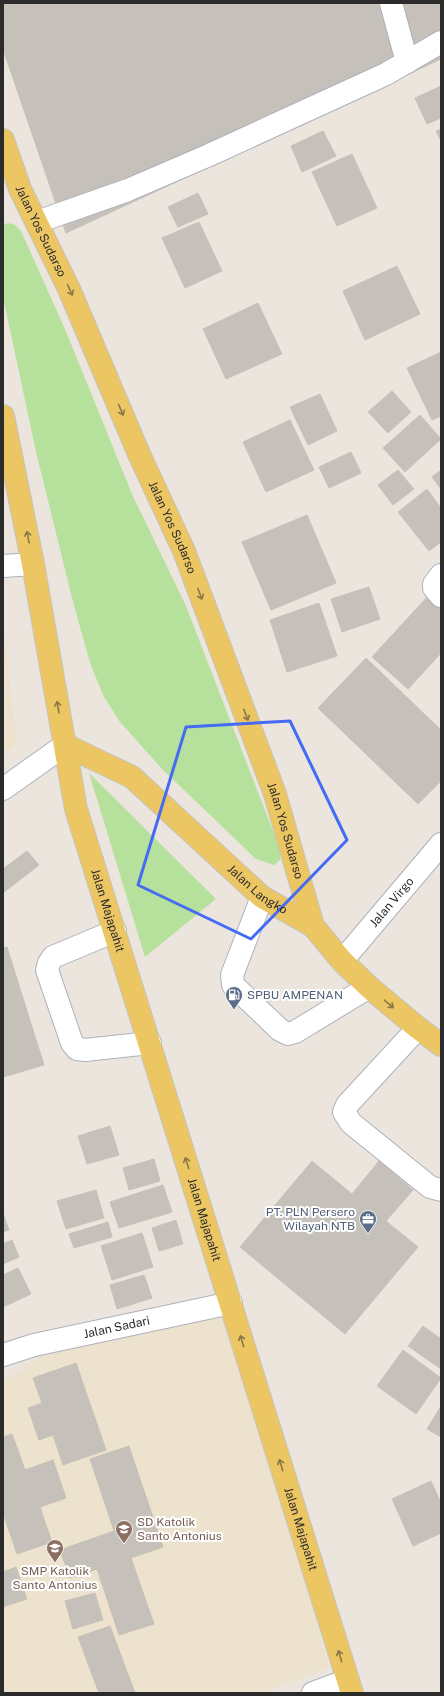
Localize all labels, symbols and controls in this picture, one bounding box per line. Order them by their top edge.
street label: Jalan Yos Sudarso [12,184,69,279]
one-way arrow [66,284,74,296]
one-way arrow [117,404,125,416]
street label: Jalan Yos Sudarso [146,479,199,576]
one-way arrow [23,531,31,544]
one-way arrow [196,587,204,599]
one-way arrow [54,701,62,714]
one-way arrow [242,709,250,721]
street label: Jalan Yos Sudarso [264,780,306,881]
street label: Jalan Langko [225,862,290,917]
street label: Jalan Majapahit [88,867,127,954]
street label: Jalan Virgo [367,874,417,930]
fuel station icon: SPBU AMPENAN [224,985,244,1010]
place label: SPBU AMPENAN [247,988,343,1002]
one-way arrow [384,999,394,1008]
one-way arrow [183,1157,190,1170]
street label: Jalan Majapahit [185,1176,224,1263]
place label: PT. PLN Persero Wilayah NTB [266,1205,355,1233]
office icon: PT. PLN Persero Wilayah NTB [358,1209,378,1234]
street label: Jalan Sadari [82,1314,151,1341]
one-way arrow [238,1334,245,1347]
one-way arrow [277,1458,284,1471]
street label: Jalan Majapahit [281,1485,320,1573]
place label: SD Katolik Santo Antonius [137,1515,222,1543]
school or university icon: SD Katolik Santo Antonius [114,1519,134,1544]
school or university icon: SMP Katolik Santo Antonius [45,1538,65,1563]
place label: SMP Katolik Santo Antonius [13,1564,97,1592]
one-way arrow [336,1649,343,1662]

